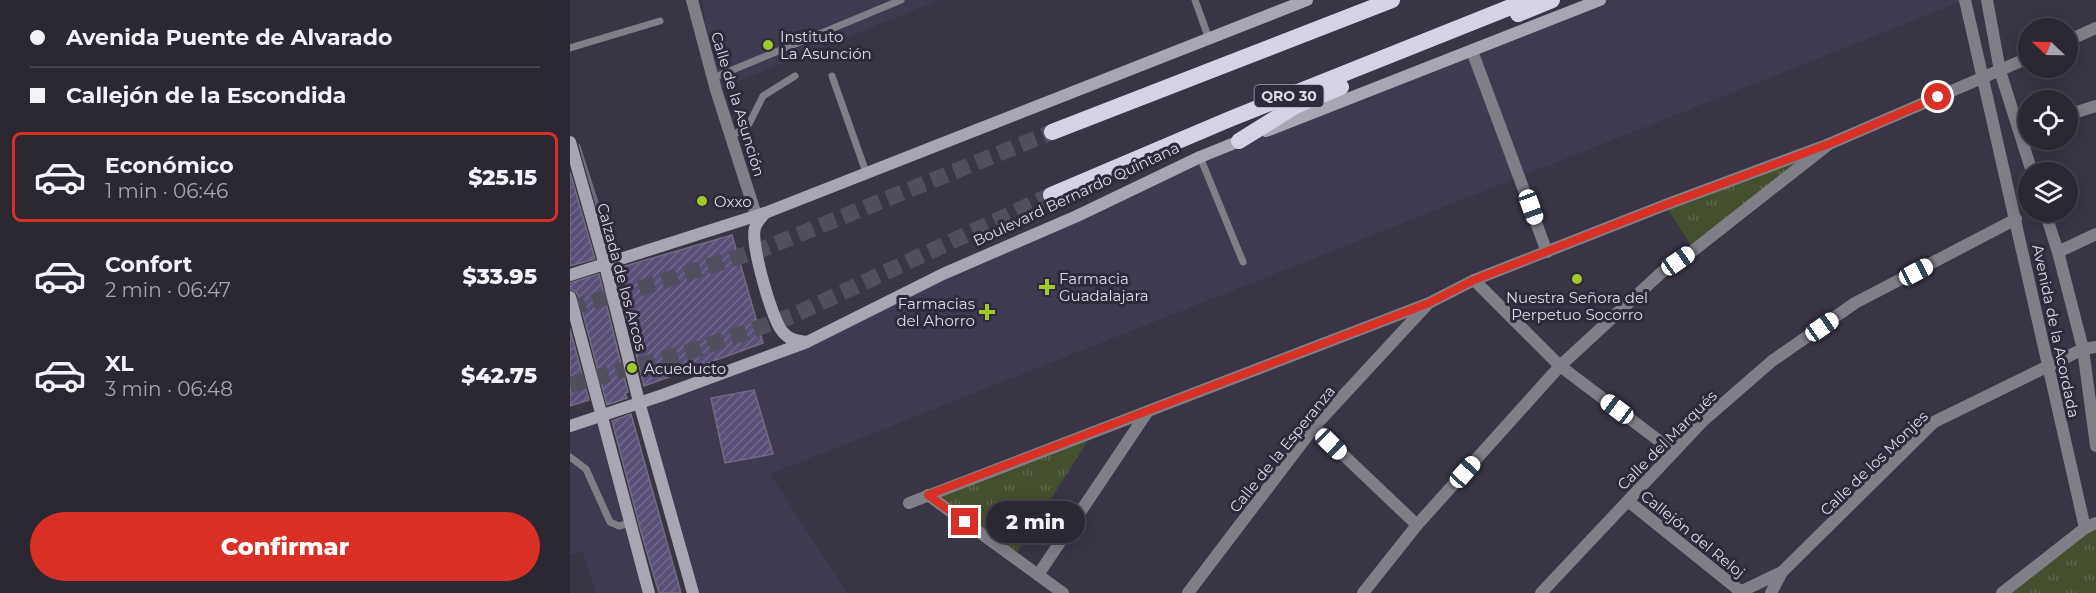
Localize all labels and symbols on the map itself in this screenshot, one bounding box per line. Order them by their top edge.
north arrow [2018,18,2078,78]
place label: Instituto La Asunción [780,27,872,63]
street label: Calle de la Asunción [707,29,769,179]
marker: Instituto La Asunción [761,38,775,52]
route start [1924,83,1951,110]
road number: QRO 30 [1254,85,1324,107]
street label: Boulevard Bernardo Quintana [970,138,1182,250]
car [1516,187,1546,227]
place label: Oxxo [714,192,752,211]
marker: Oxxo [695,194,709,208]
street label: Calzada de los Arcos [593,201,651,353]
car [1658,243,1698,279]
street label: Avenida de la Acordada [2028,243,2084,419]
car [1896,256,1936,288]
place label: Farmacia Guadalajara [1059,269,1149,305]
marker: Nuestra Señora del Perpetuo Socorro [1570,272,1584,286]
marker: Farmacia Guadalajara [1040,280,1054,294]
place label: Nuestra Señora del Perpetuo Socorro [1506,288,1648,324]
place label: Farmacias del Ahorro [896,294,975,330]
marker: Farmacias del Ahorro [980,305,994,319]
car [1802,309,1842,345]
place label: Acueducto [644,359,726,378]
marker: Acueducto [625,361,639,375]
street label: Calle de la Esperanza [1225,382,1339,516]
street label: Calle del Marqués [1613,386,1721,494]
car [1597,391,1637,427]
street label: Calle de los Monjes [1816,407,1932,519]
car [1312,425,1350,463]
car [1446,453,1484,491]
street label: Callejón del Reloj [1637,486,1749,582]
callout: 2 min [986,501,1085,543]
route end [951,508,978,535]

